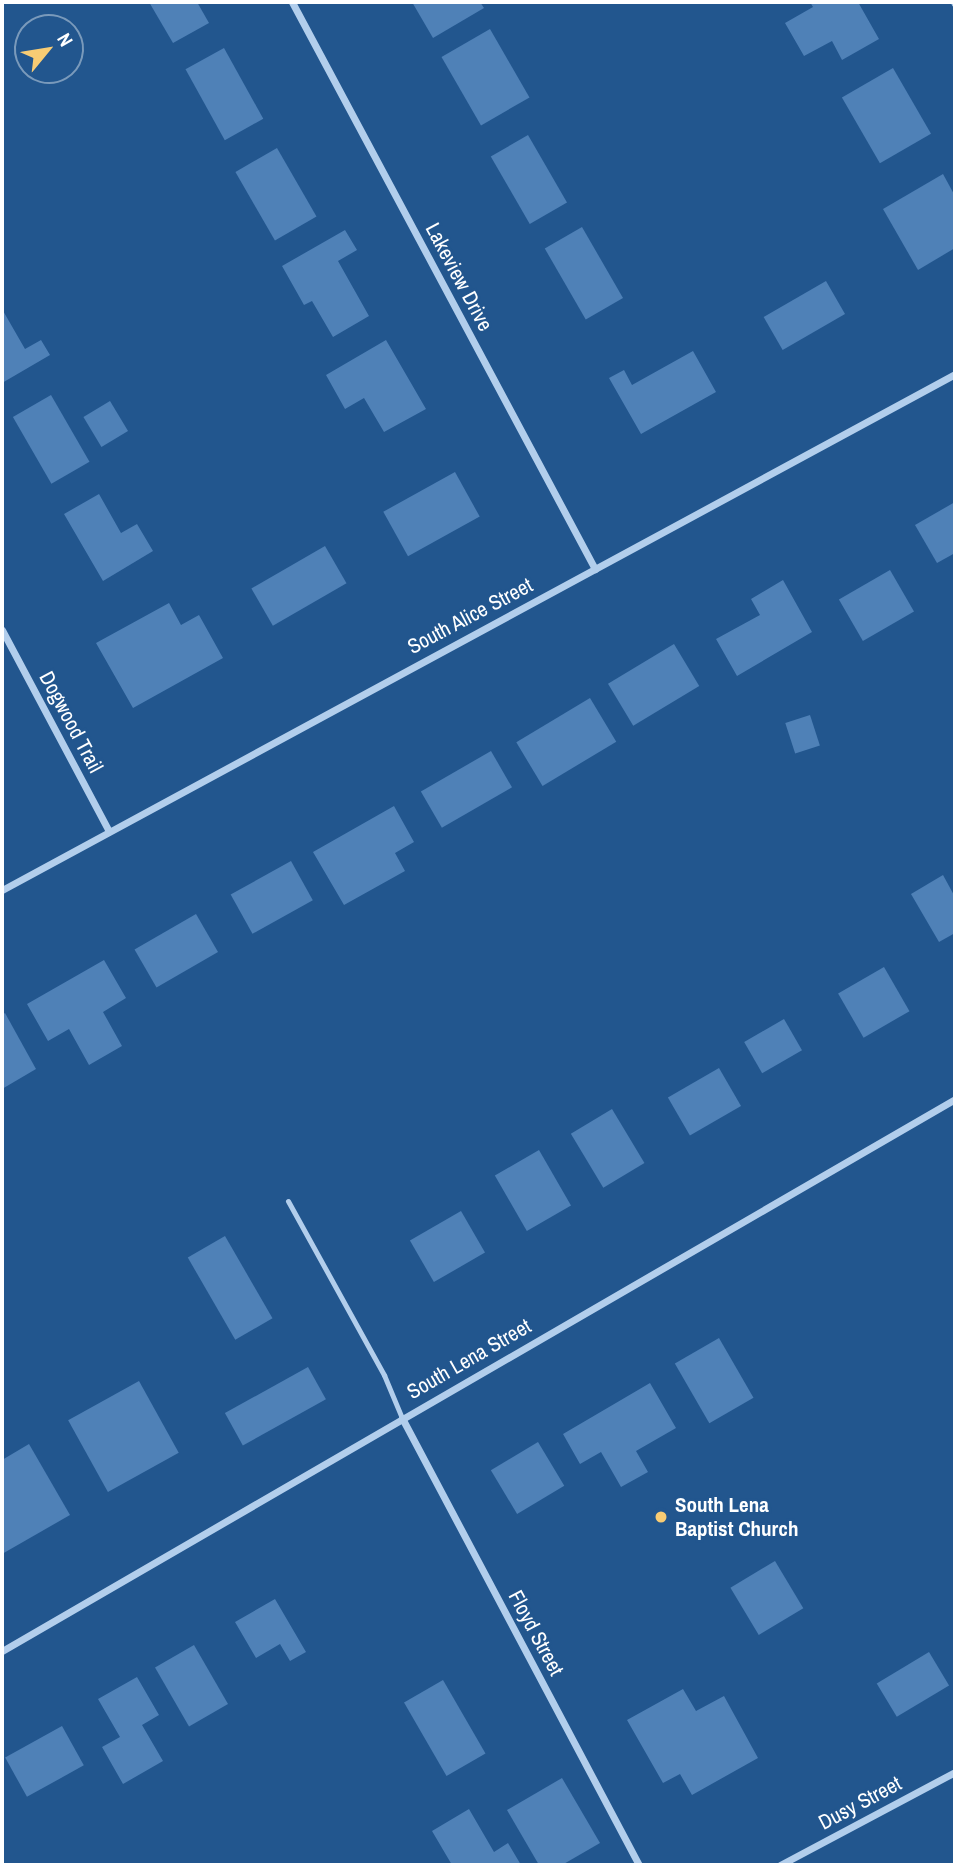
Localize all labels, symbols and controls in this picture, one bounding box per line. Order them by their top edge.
north arrow [14,14,84,84]
text: N [51,28,80,51]
street label: Lakeview Drive [420,219,498,335]
street label: South Alice Street [403,572,537,660]
street label: Dogwood Trail [34,667,108,777]
street label: South Lena Street [403,1313,535,1405]
place label: South Lena Baptist Church [675,1492,798,1542]
marker: South Lena Baptist Church [653,1509,669,1525]
street label: Floyd Street [503,1586,569,1680]
street label: Dusy Street [814,1771,906,1835]

